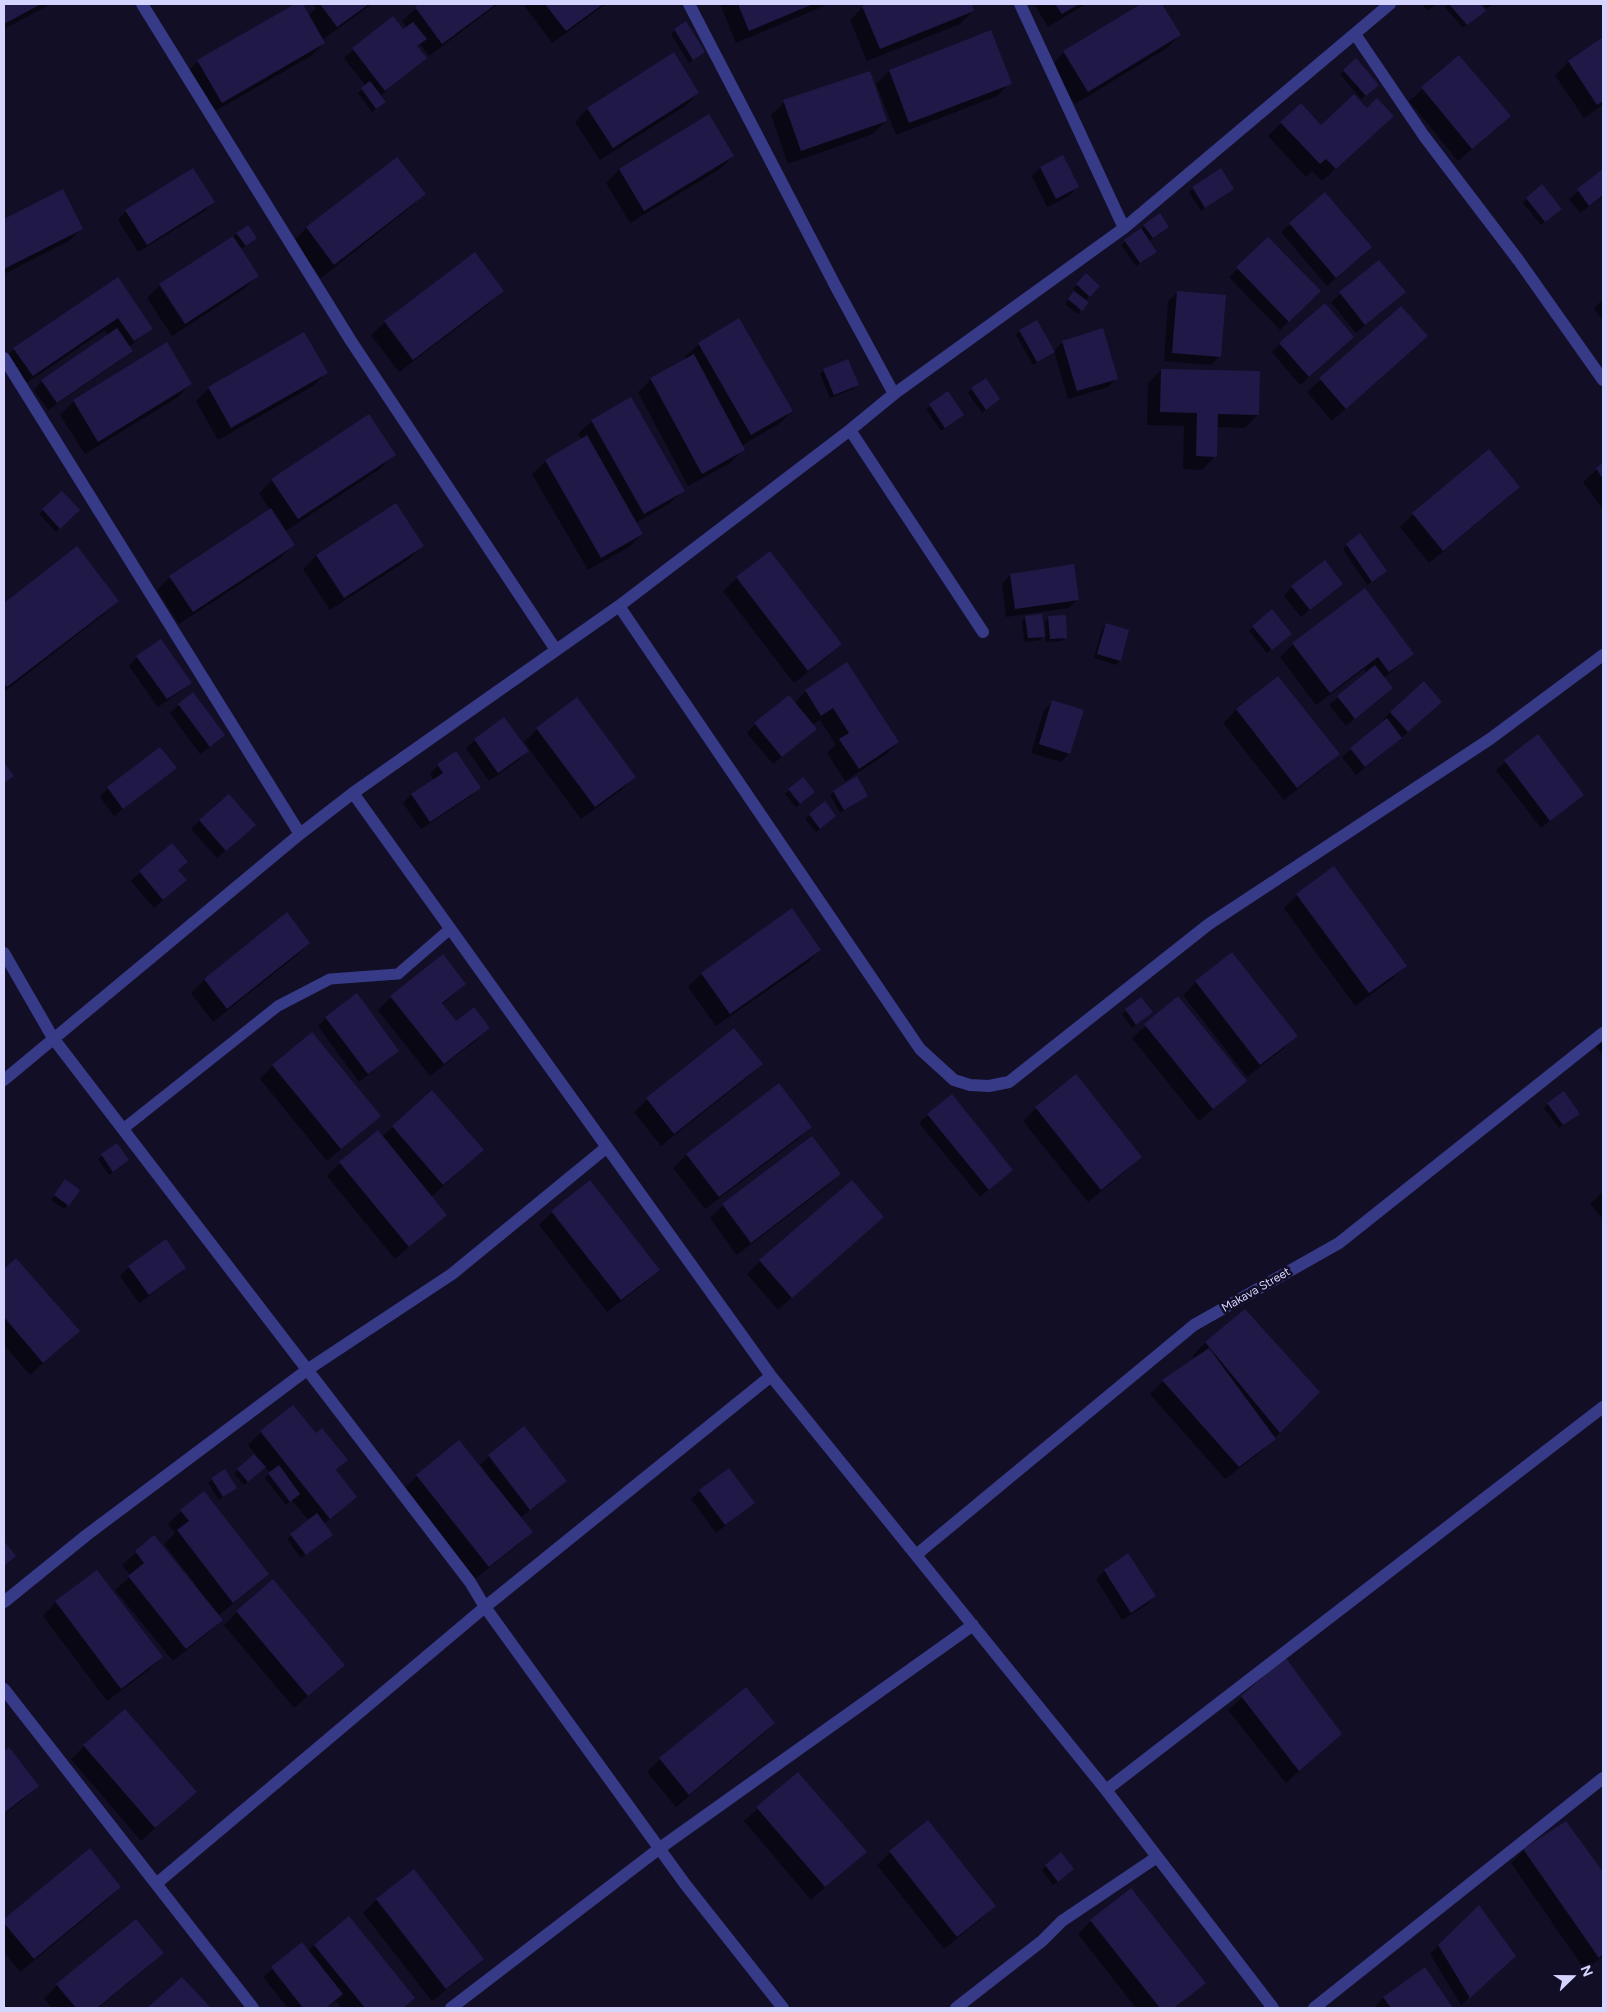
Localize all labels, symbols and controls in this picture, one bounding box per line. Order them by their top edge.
street label: Makava Street [1219,1265,1293,1315]
north arrow [1547,1952,1597,2002]
text: N [1576,1963,1596,1979]

